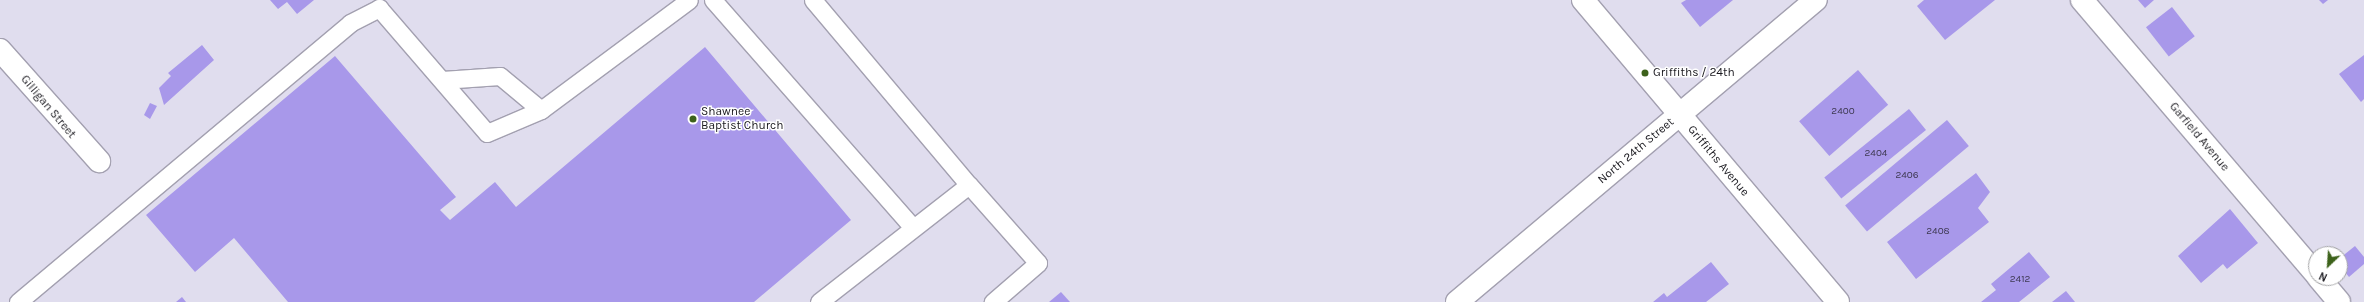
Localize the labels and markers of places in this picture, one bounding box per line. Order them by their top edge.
place label: Griffiths / 24th [1653,66,1735,80]
marker: Griffiths / 24th [1640,68,1650,78]
place label: Shawnee Baptist Church [701,105,783,133]
marker: Shawnee Baptist Church [688,114,698,124]

